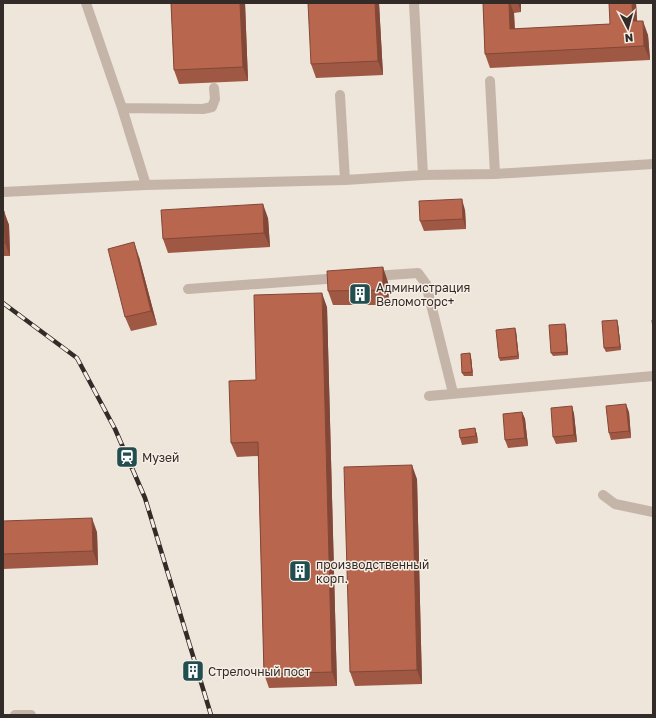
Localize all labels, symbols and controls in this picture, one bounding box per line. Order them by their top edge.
north arrow [608,8,648,48]
text: N [624,32,634,45]
place label: Администрация Веломоторс+ [376,280,470,309]
building icon: Администрация Веломоторс+ [347,281,373,307]
station icon: Музей [114,444,140,470]
place label: Музей [142,450,179,465]
place label: производственный корп. [316,557,429,586]
building icon: производственный корп. [287,558,313,584]
building icon: Стрелочный пост [180,658,206,684]
place label: Стрелочный пост [208,664,310,679]

